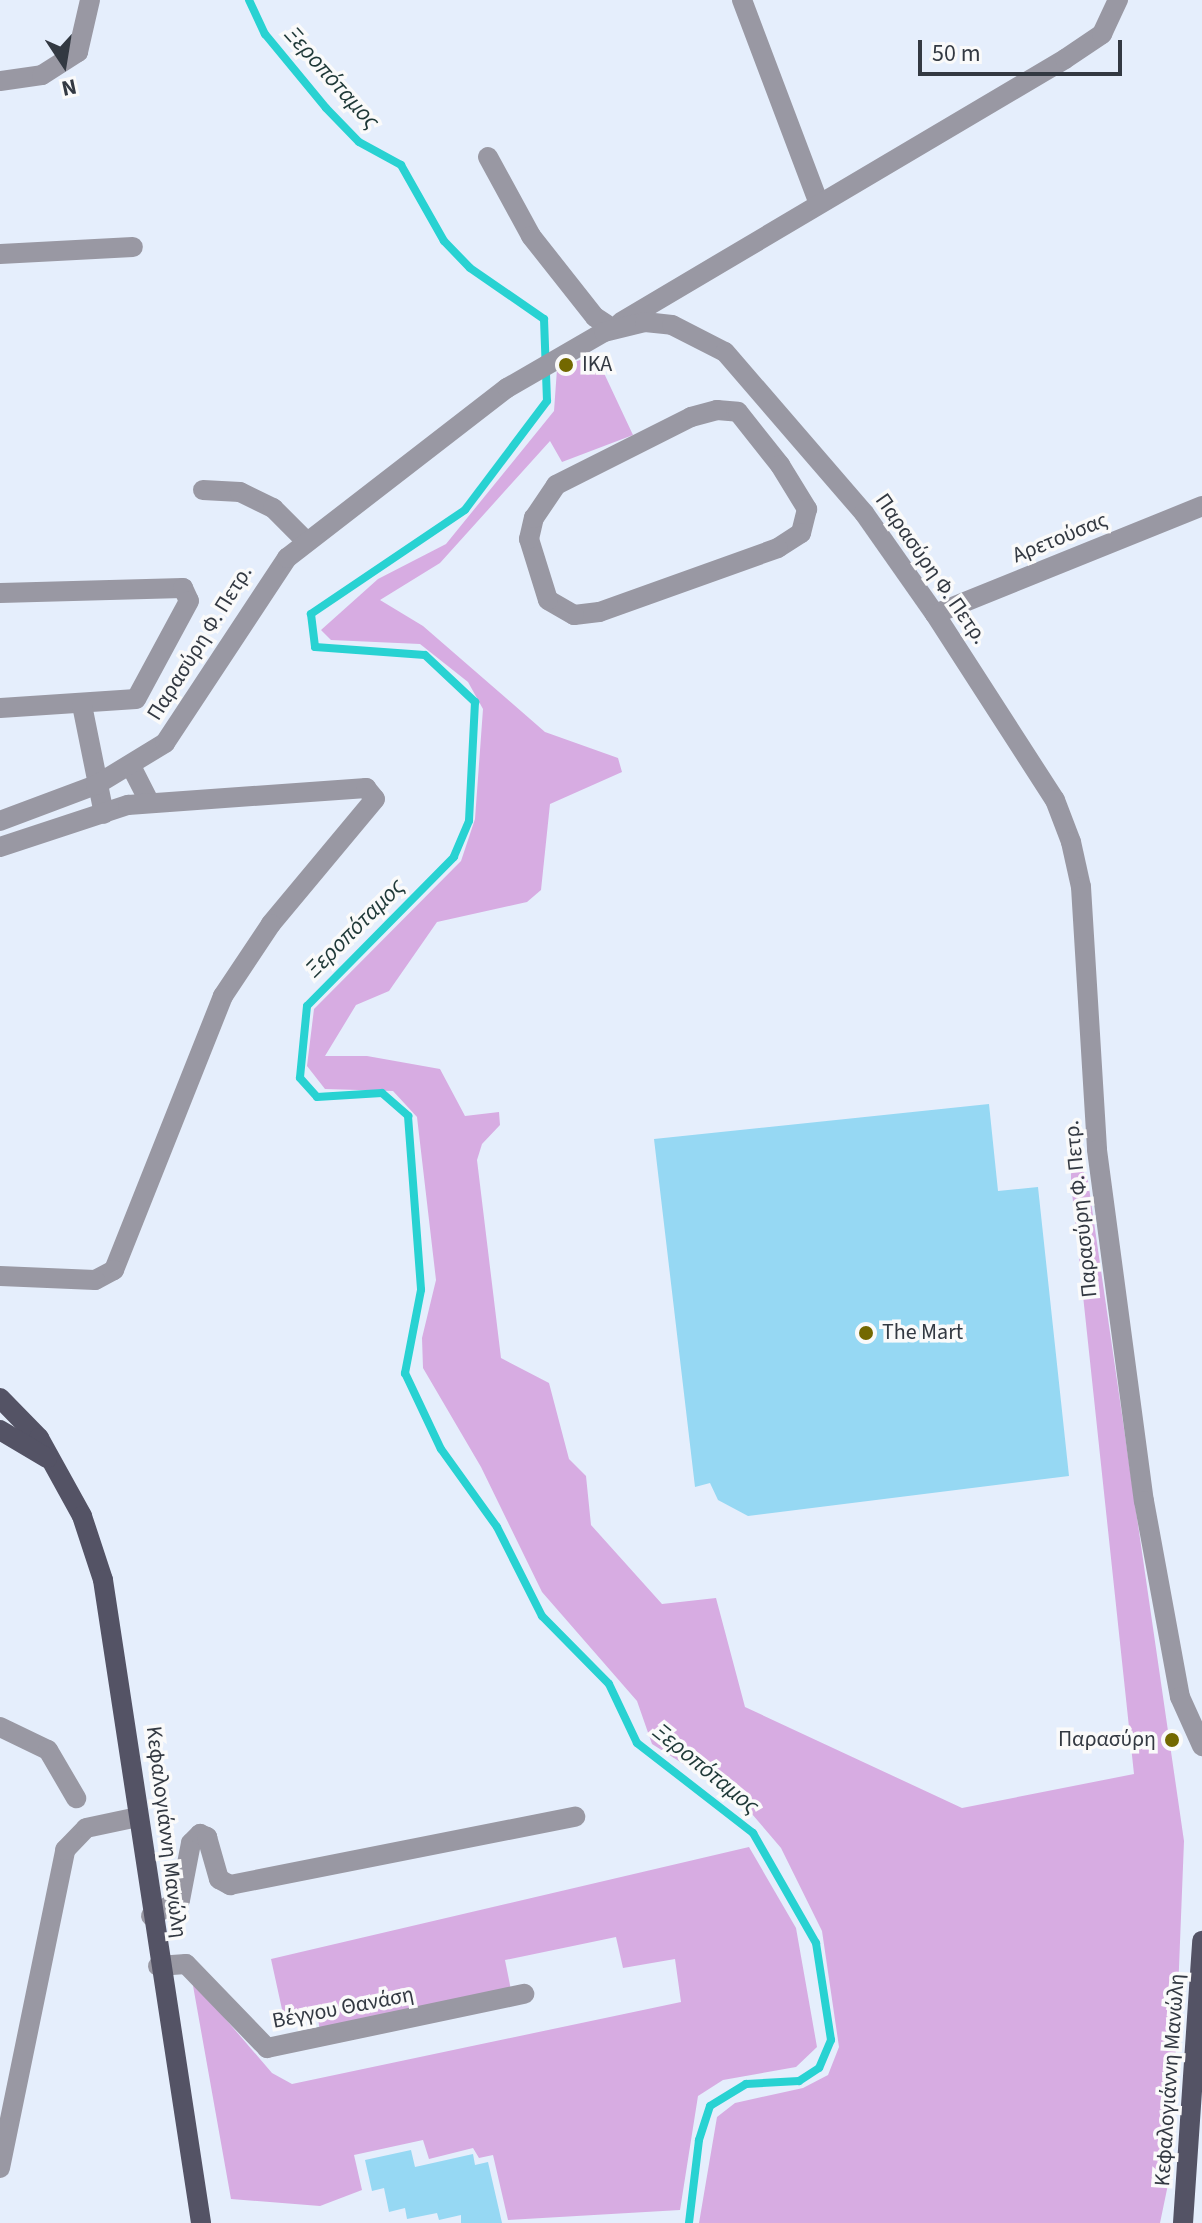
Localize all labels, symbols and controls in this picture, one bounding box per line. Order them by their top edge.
water label: Ξεροπόταμος [278,21,386,135]
north arrow [24,24,104,104]
scale bar [922,24,1126,74]
text: 50 m [932,36,981,71]
text: N [59,70,79,105]
place label: IKA [582,352,612,378]
marker: IKA [557,356,575,374]
street label: Παρασύρη Φ. Πετρ. [869,489,993,649]
street label: Αρετούσας [1009,507,1111,569]
street label: Παρασύρη Φ. Πετρ. [142,561,258,725]
water label: Ξεροπόταμος [300,873,410,983]
street label: Παρασύρη Φ. Πετρ. [1059,1119,1103,1299]
place label: The Mart [882,1320,963,1346]
marker: The Mart [857,1324,875,1342]
water label: Ξεροπόταμος [647,1718,765,1820]
street label: Κεφαλογιάννη Μανώλη [140,1725,192,1939]
place label: Παρασύρη [1058,1727,1156,1753]
marker: Παρασύρη [1163,1731,1181,1749]
street label: Κεφαλογιάννη Μανώλη [1149,1973,1191,2187]
street label: Βέγγου Θανάση [270,1981,416,2035]

